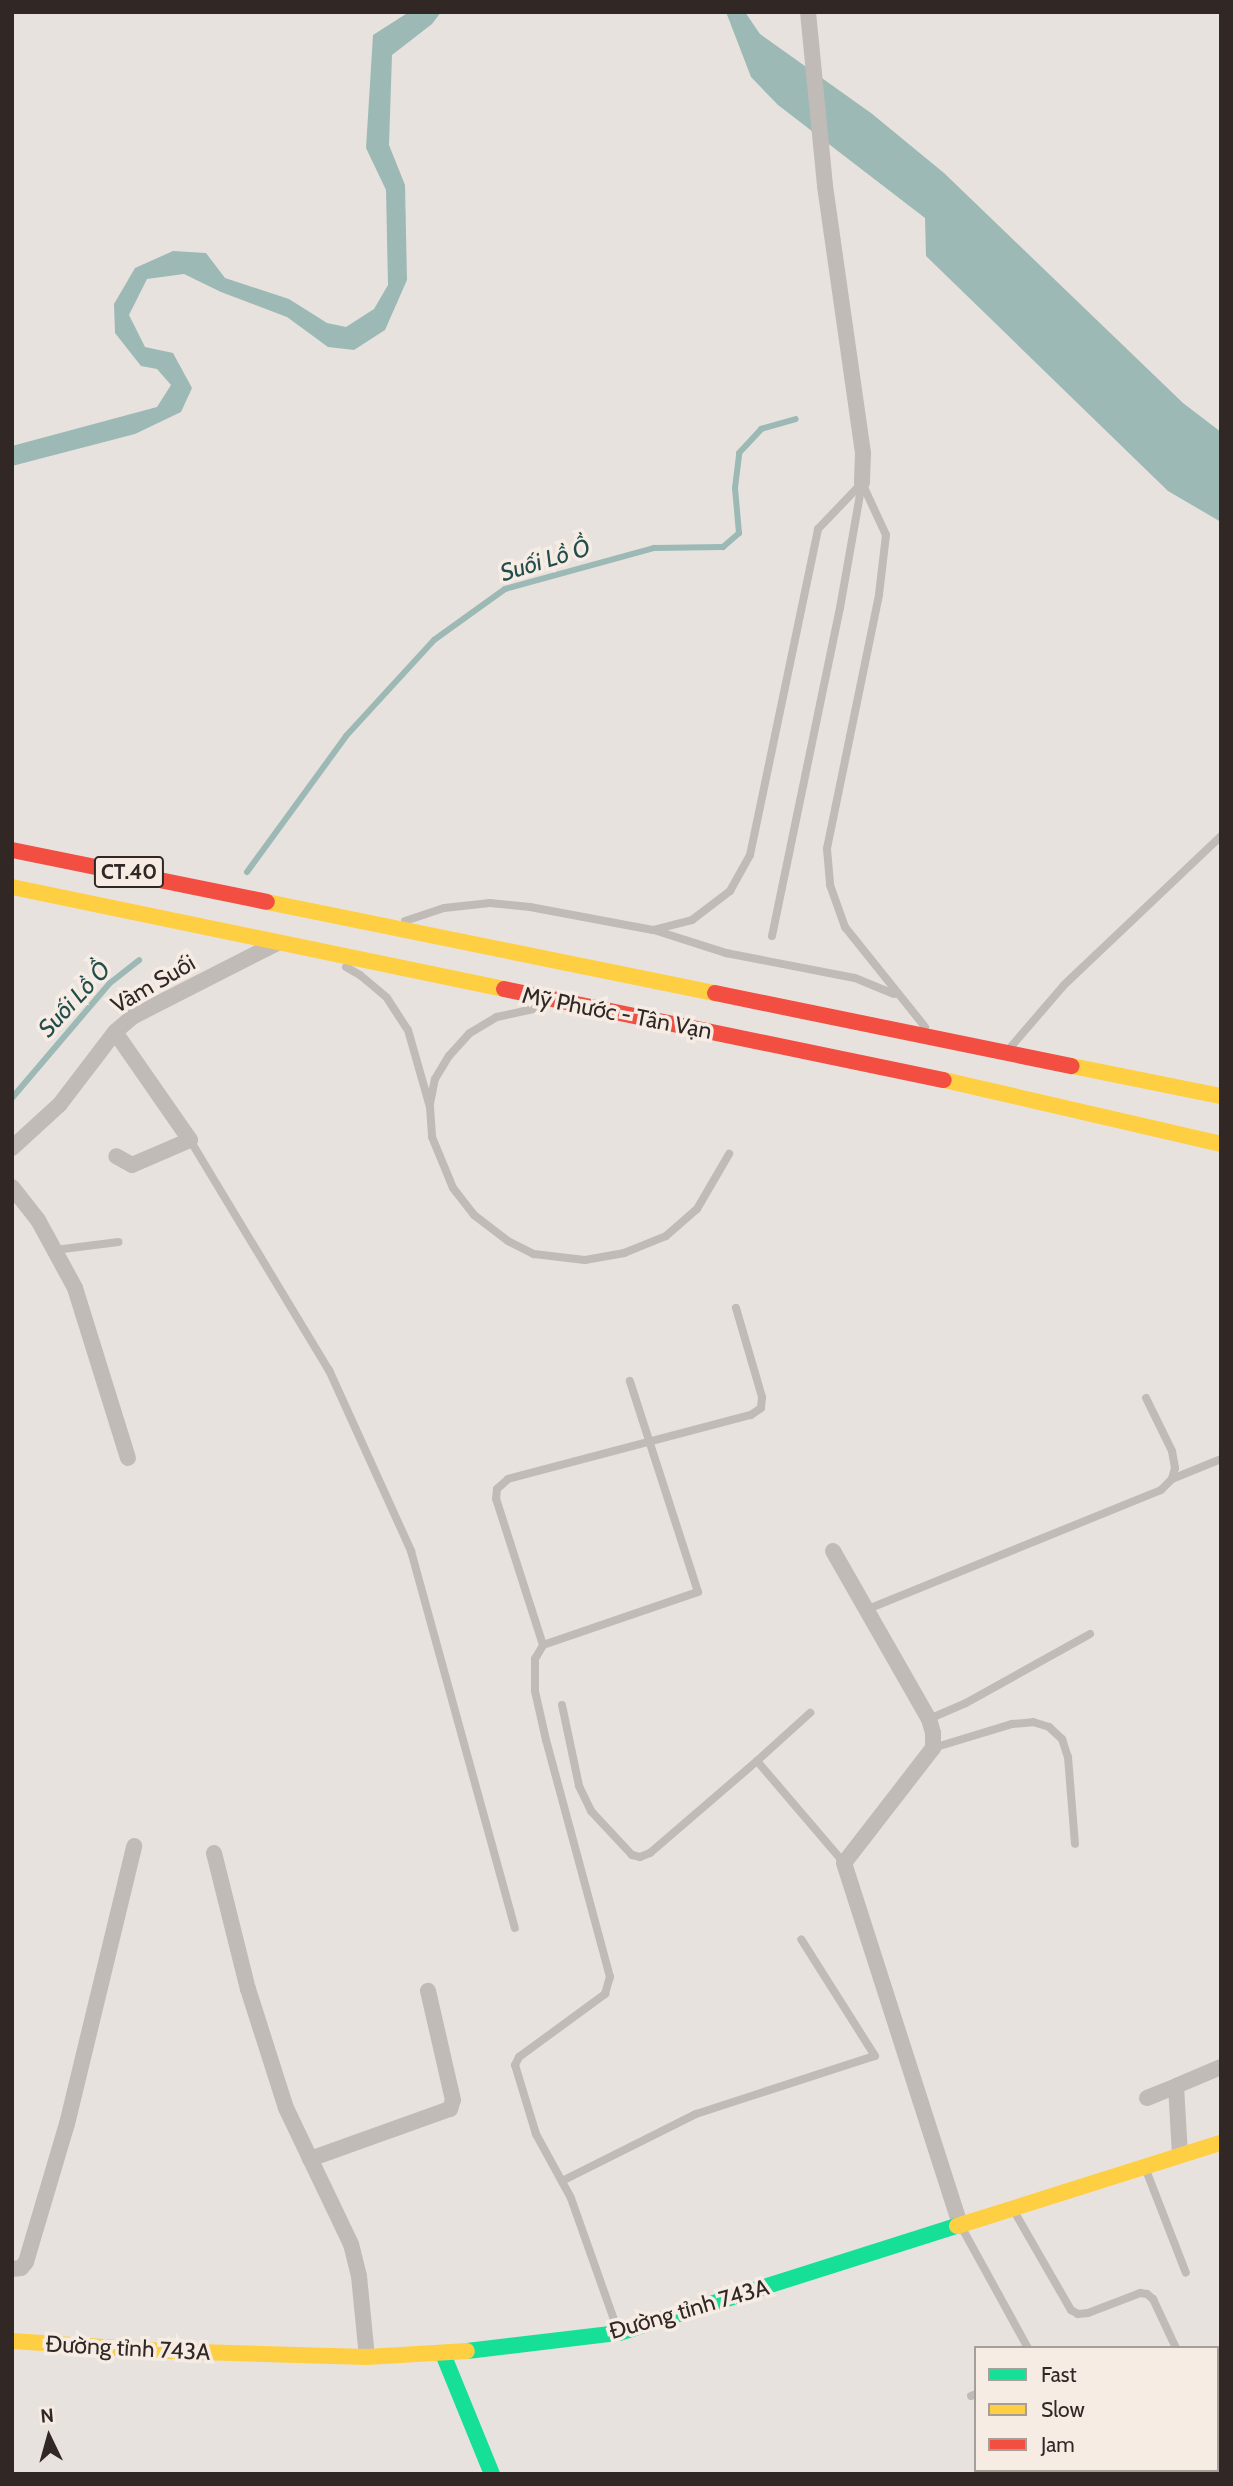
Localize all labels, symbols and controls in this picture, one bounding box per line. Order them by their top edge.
water label: Suối Lồ Ồ [497,533,593,587]
road number: CT.40 [92,854,166,890]
street label: Vàm Suối [106,949,200,1019]
water label: Suối Lồ Ồ [32,955,116,1043]
street label: Mỹ Phước - Tân Vạn [520,981,714,1045]
street label: Đường tỉnh 743A [606,2273,772,2345]
street label: Đường tỉnh 743A [45,2330,211,2366]
legend [974,2346,1219,2472]
text: Fast [1041,2362,1077,2387]
text: Slow [1041,2397,1085,2422]
north arrow [14,2402,84,2472]
text: N [39,2404,55,2428]
text: Jam [1041,2432,1075,2457]

